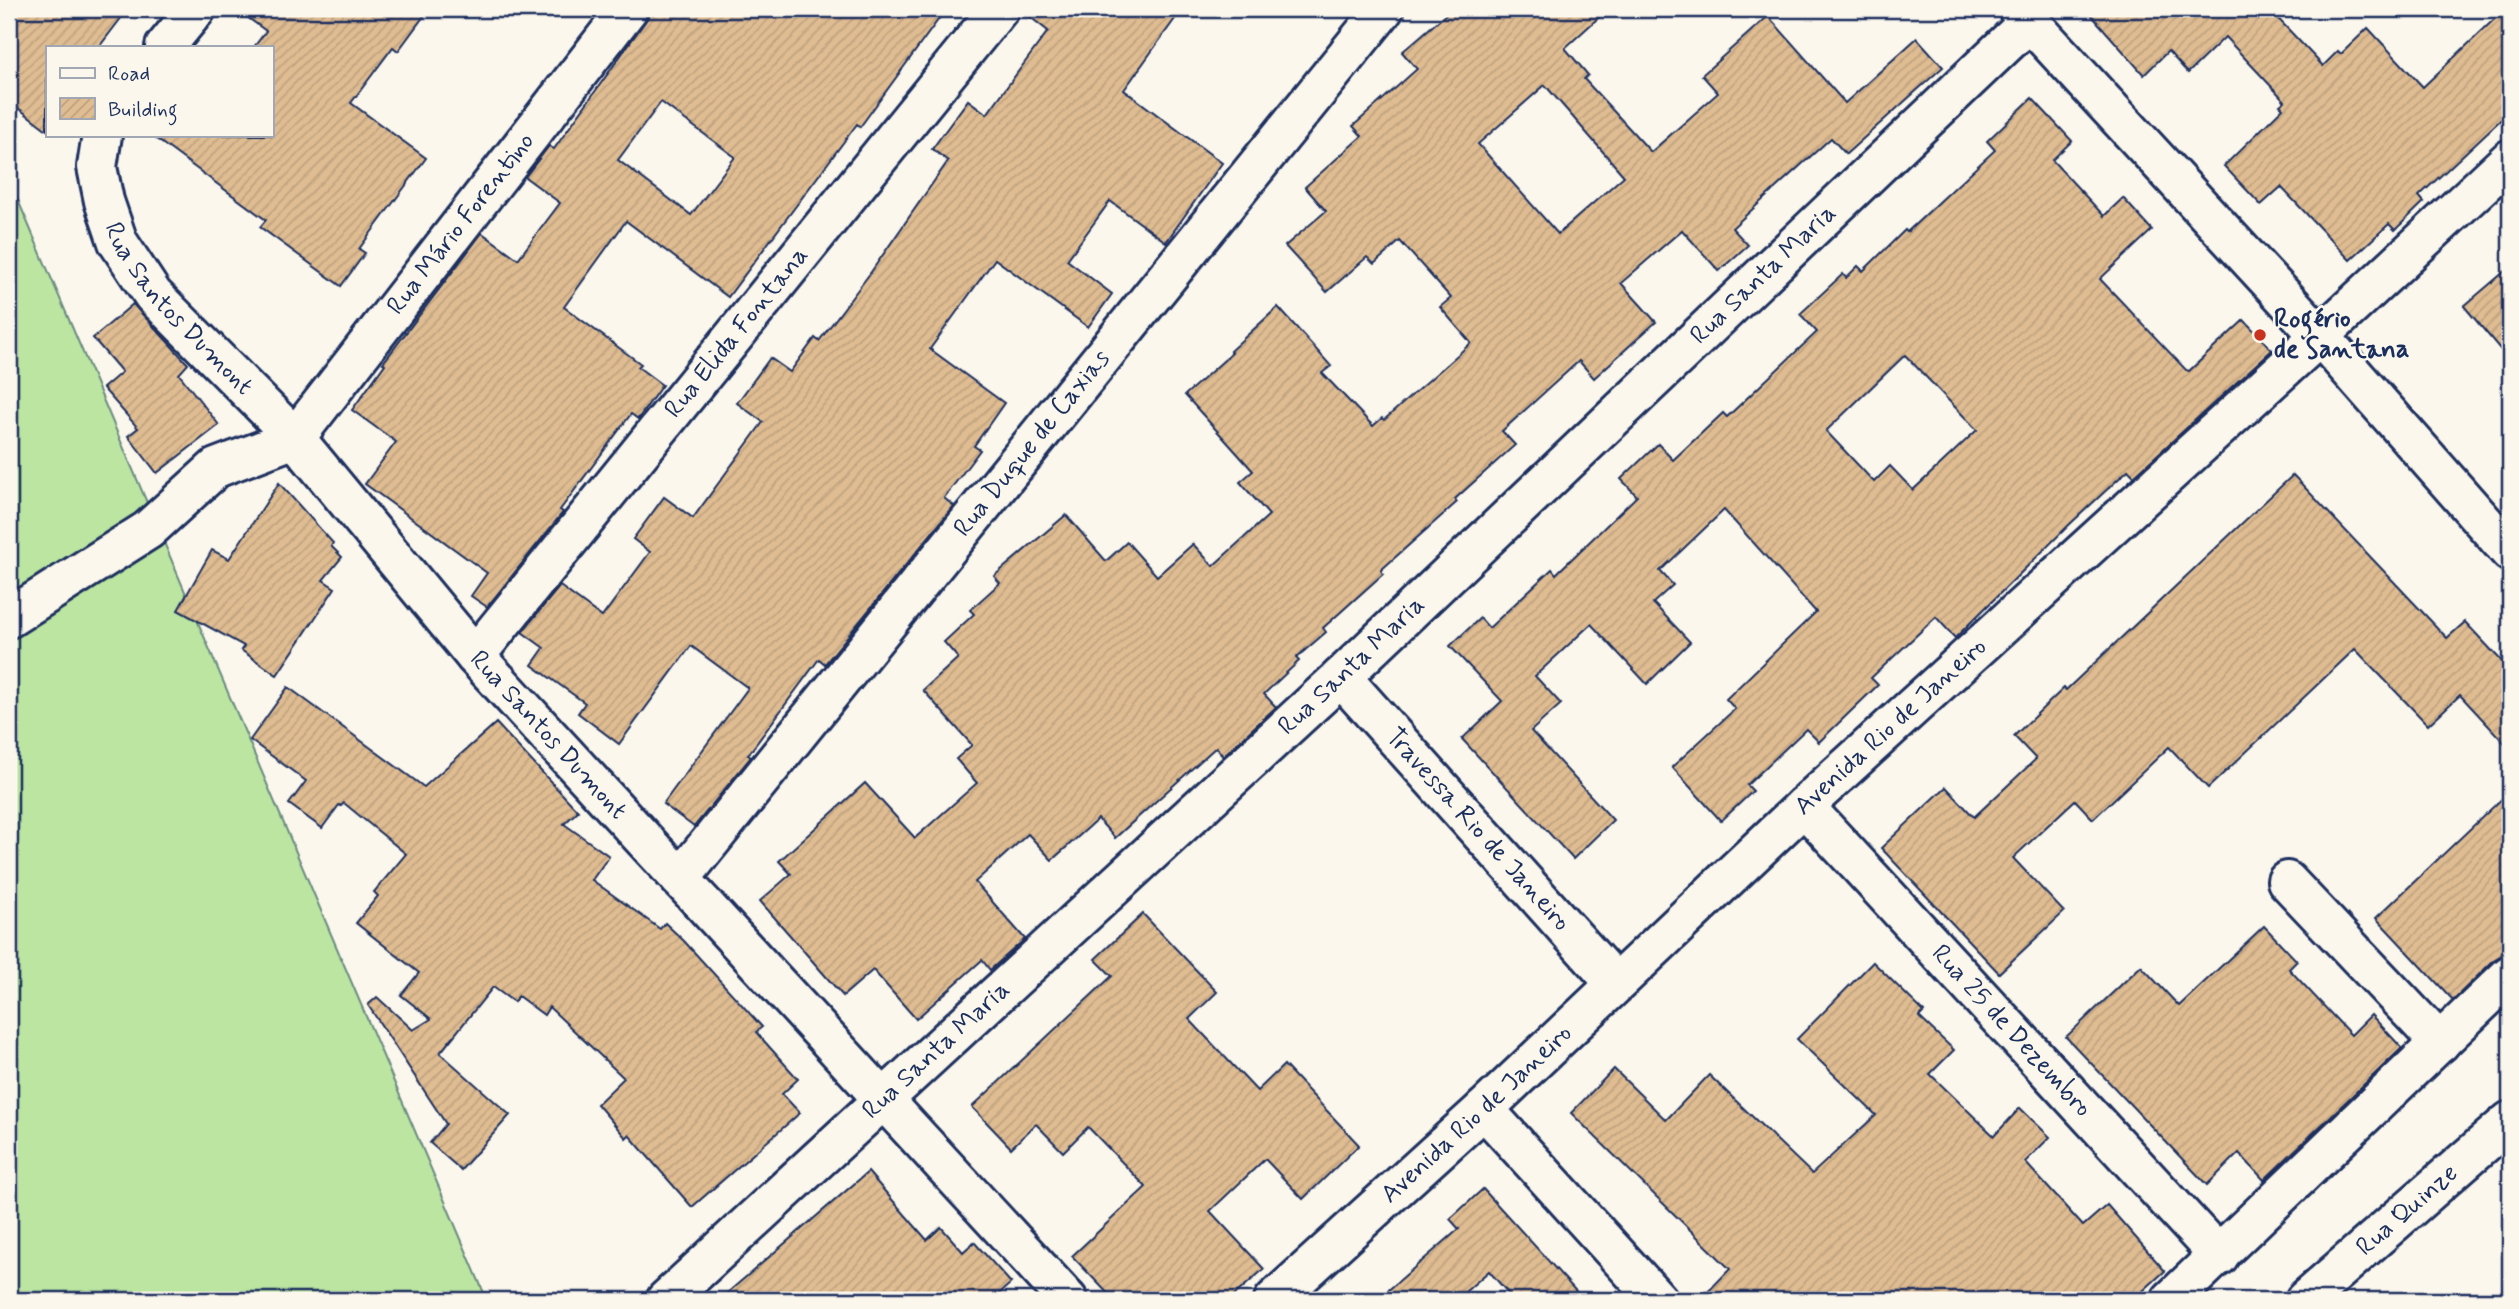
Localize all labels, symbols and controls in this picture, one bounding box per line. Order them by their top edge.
legend [46,46,273,136]
text: Road [108,60,150,88]
text: Building [108,96,178,126]
street label: Rua Mário Forentino [380,126,543,322]
street label: Rua Santa Maria [1683,197,1844,352]
street label: Rua Santos Dumont [96,218,260,403]
street label: Rua Elida Fontana [657,240,817,426]
place label: Rogério de Santana [2274,303,2409,367]
marker: Rogério de Santana [2252,327,2268,343]
street label: Rua Duque de Caxias [946,343,1118,544]
street label: Rua Santa Maria [1271,589,1433,743]
street label: Avenida Rio de Janeiro [1787,631,1994,823]
street label: Rua Santos Dumont [462,644,634,827]
street label: Travessa Rio de Janeiro [1378,721,1578,939]
street label: Rua 25 de Dezembro [1923,937,2100,1124]
street label: Rua Santa Maria [855,974,1018,1127]
street label: Avenida Rio de Janeiro [1374,1017,1580,1211]
street label: Rua Quinze [2349,1157,2466,1264]

